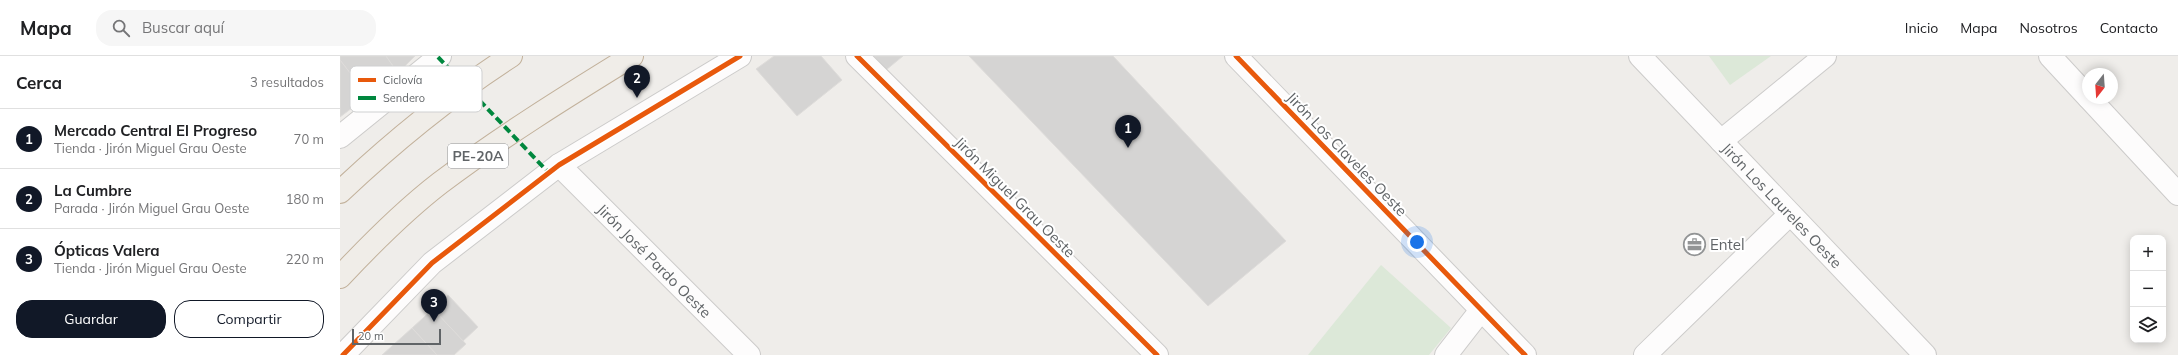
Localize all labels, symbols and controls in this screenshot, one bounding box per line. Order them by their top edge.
search box [96,10,376,46]
text: Mapa [20,16,72,40]
icon: search [110,17,132,39]
text: Buscar aquí [142,18,224,37]
text: Inicio [1905,19,1938,37]
text: Mapa [1960,19,1998,37]
text: Nosotros [2020,19,2078,37]
text: Contacto [2100,19,2158,37]
pin: 2 [624,65,650,98]
legend [350,66,482,112]
north arrow [2082,68,2118,104]
text: Cerca [16,72,62,93]
text: Ciclovía [383,73,422,87]
text: 3 resultados [250,74,324,90]
street label: Jirón Los Claveles Oeste [1283,88,1411,220]
text: Sendero [383,91,425,105]
pin: 1 [1115,115,1141,148]
text: Mercado Central El Progreso [54,121,257,140]
text: 1 [25,131,33,147]
text: 70 m [294,131,324,147]
street label: Jirón Miguel Grau Oeste [951,133,1079,261]
street label: Jirón Los Laureles Oeste [1718,138,1846,272]
text: Tienda · Jirón Miguel Grau Oeste [54,140,247,156]
road number: PE-20A [448,144,508,168]
text: La Cumbre [54,181,132,200]
text: 2 [25,191,33,207]
text: 180 m [286,191,324,207]
street label: Jirón José Pardo Oeste [593,199,716,322]
text: Parada · Jirón Miguel Grau Oeste [54,200,249,216]
office icon: Entel [1682,231,1708,257]
your location [1407,232,1427,252]
place label: Entel [1710,235,1745,254]
map controls [2130,235,2166,343]
button: + [2130,235,2166,271]
text: Ópticas Valera [54,241,160,260]
text: 3 [25,251,33,267]
text: 220 m [286,251,324,267]
text: Tienda · Jirón Miguel Grau Oeste [54,260,247,276]
button: − [2130,271,2166,307]
pin: 3 [421,289,447,322]
button: Guardar [16,300,166,338]
button: Compartir [174,300,324,338]
button: layers [2130,307,2166,343]
scale bar [352,327,441,346]
text: 20 m [358,329,384,343]

